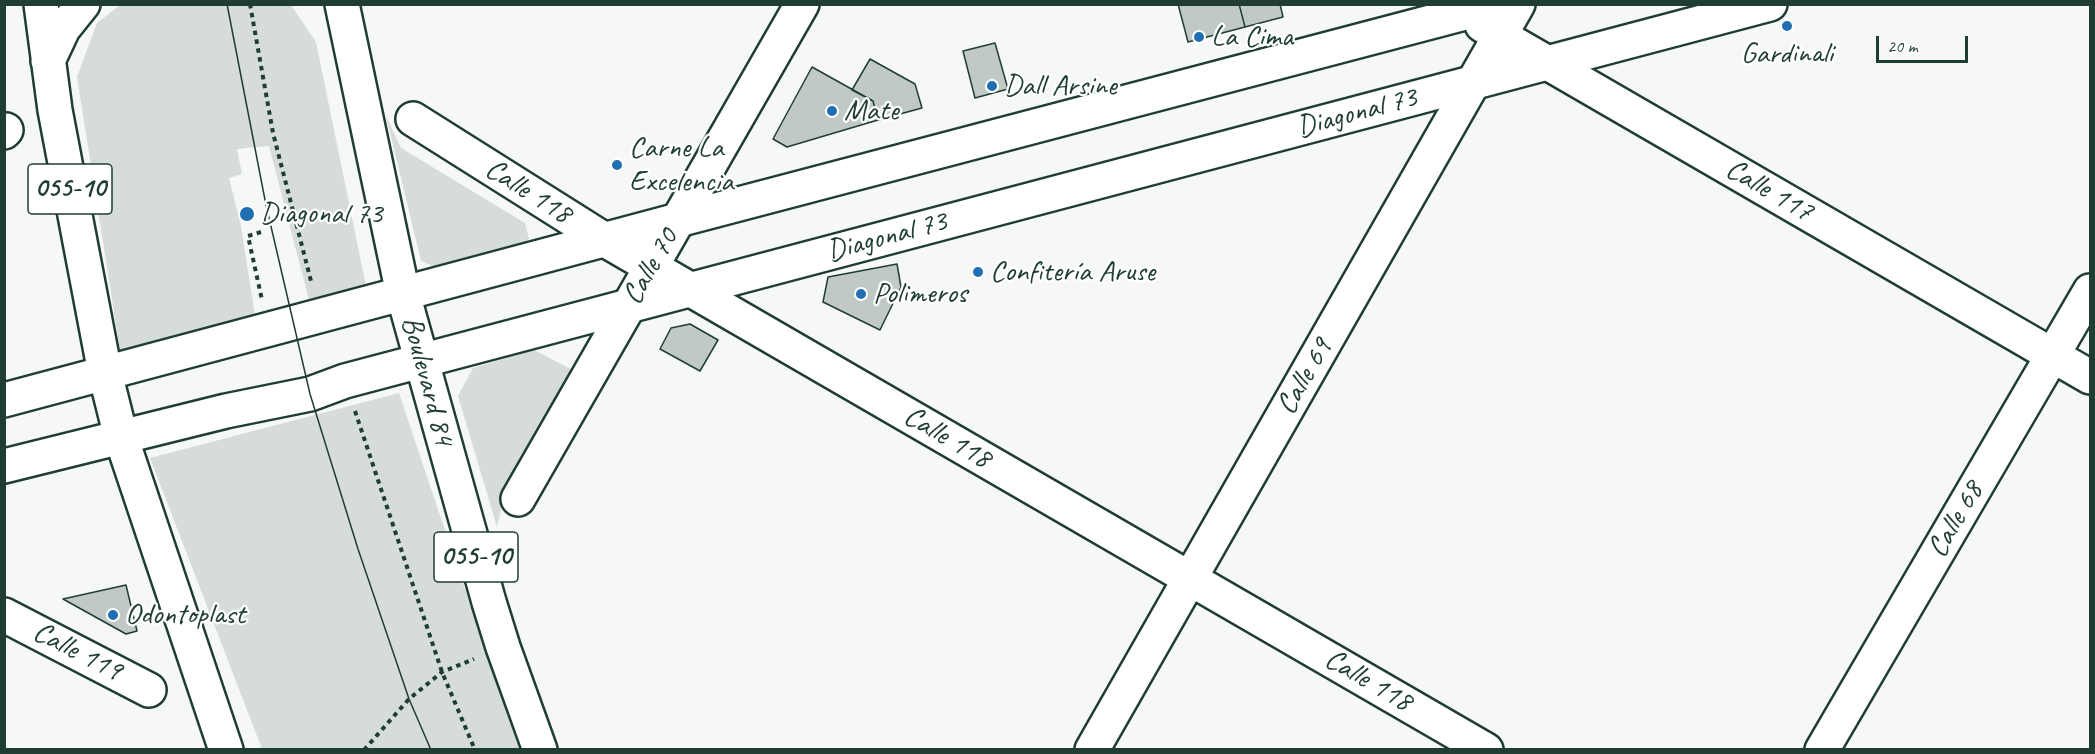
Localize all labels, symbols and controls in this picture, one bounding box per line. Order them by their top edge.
place label: La Cima [1211,19,1293,55]
marker: Gardinali [1780,19,1794,33]
scale bar [1879,24,1970,62]
marker: La Cima [1192,30,1206,44]
text: 20 m [1887,35,1918,57]
place label: Gardinali [1741,36,1833,72]
place label: Dall Arsine [1004,68,1116,104]
marker: Dall Arsine [985,79,999,93]
street label: Diagonal 73 [1293,80,1421,146]
place label: Mate [844,93,898,129]
marker: Mate [825,104,839,118]
place label: Carne La Excelencia [629,130,733,201]
street label: Calle 118 [478,152,578,232]
street label: Calle 117 [1719,152,1819,230]
marker: Carne La Excelencia [610,158,624,172]
road number: 055-10 [28,164,112,214]
place label: Diagonal 73 [260,196,383,232]
street label: Diagonal 73 [823,204,951,270]
marker: Diagonal 73 [238,205,256,223]
street label: Calle 70 [615,223,687,311]
place label: Confitería Aruse [990,254,1155,290]
marker: Confitería Aruse [971,265,985,279]
place label: Polimeros [873,276,967,312]
marker: Polimeros [854,287,868,301]
street label: Boulevard 84 [393,313,461,449]
street label: Calle 69 [1269,333,1341,421]
street label: Calle 118 [897,399,997,477]
street label: Calle 68 [1920,476,1992,564]
road number: 055-10 [434,532,518,582]
place label: Odontoplast [125,597,245,633]
marker: Odontoplast [106,608,120,622]
street label: Calle 119 [27,614,127,690]
street label: Calle 118 [1318,642,1418,720]

